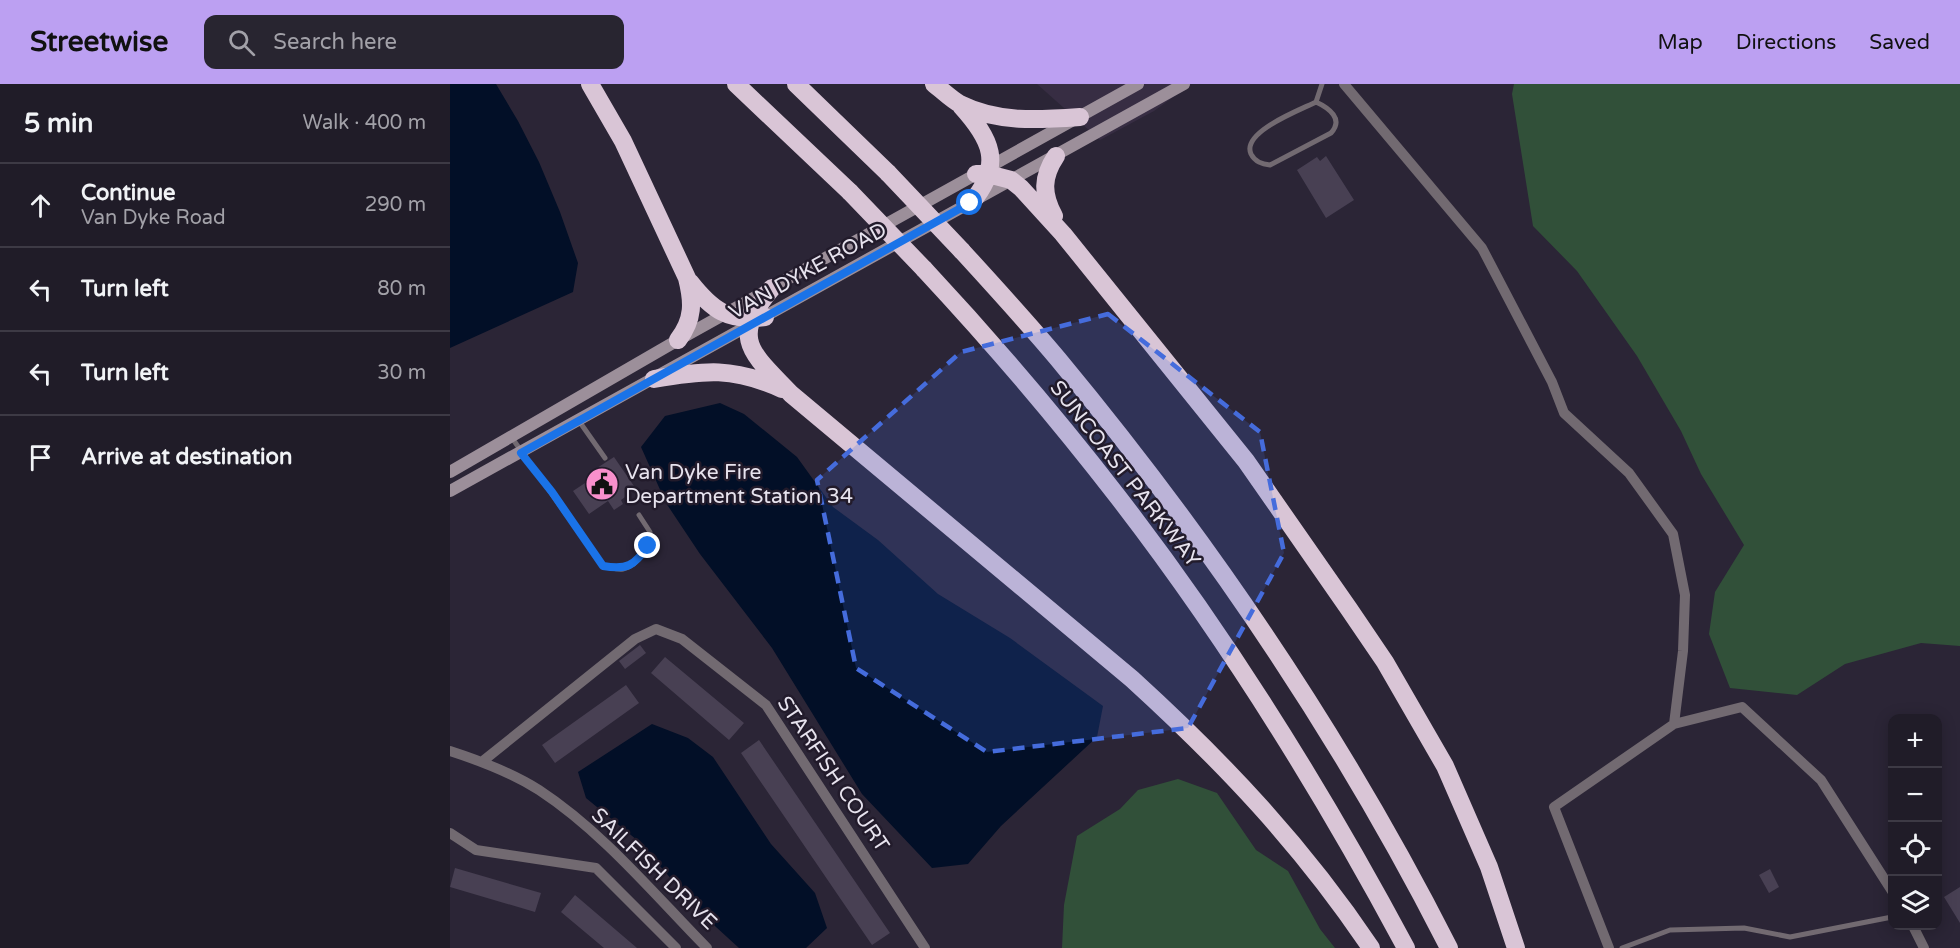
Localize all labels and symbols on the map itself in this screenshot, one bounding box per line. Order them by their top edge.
route start [956,189,982,215]
street label: VAN DYKE ROAD [725,217,891,325]
street label: SUNCOAST PARKWAY [1044,376,1206,572]
place label: Van Dyke Fire Department Station 34 [625,460,853,509]
public building icon: Van Dyke Fire Department Station 34 [584,466,620,502]
route end [634,532,660,558]
street label: STARFISH COURT [772,692,894,857]
street label: SAILFISH DRIVE [586,803,722,935]

